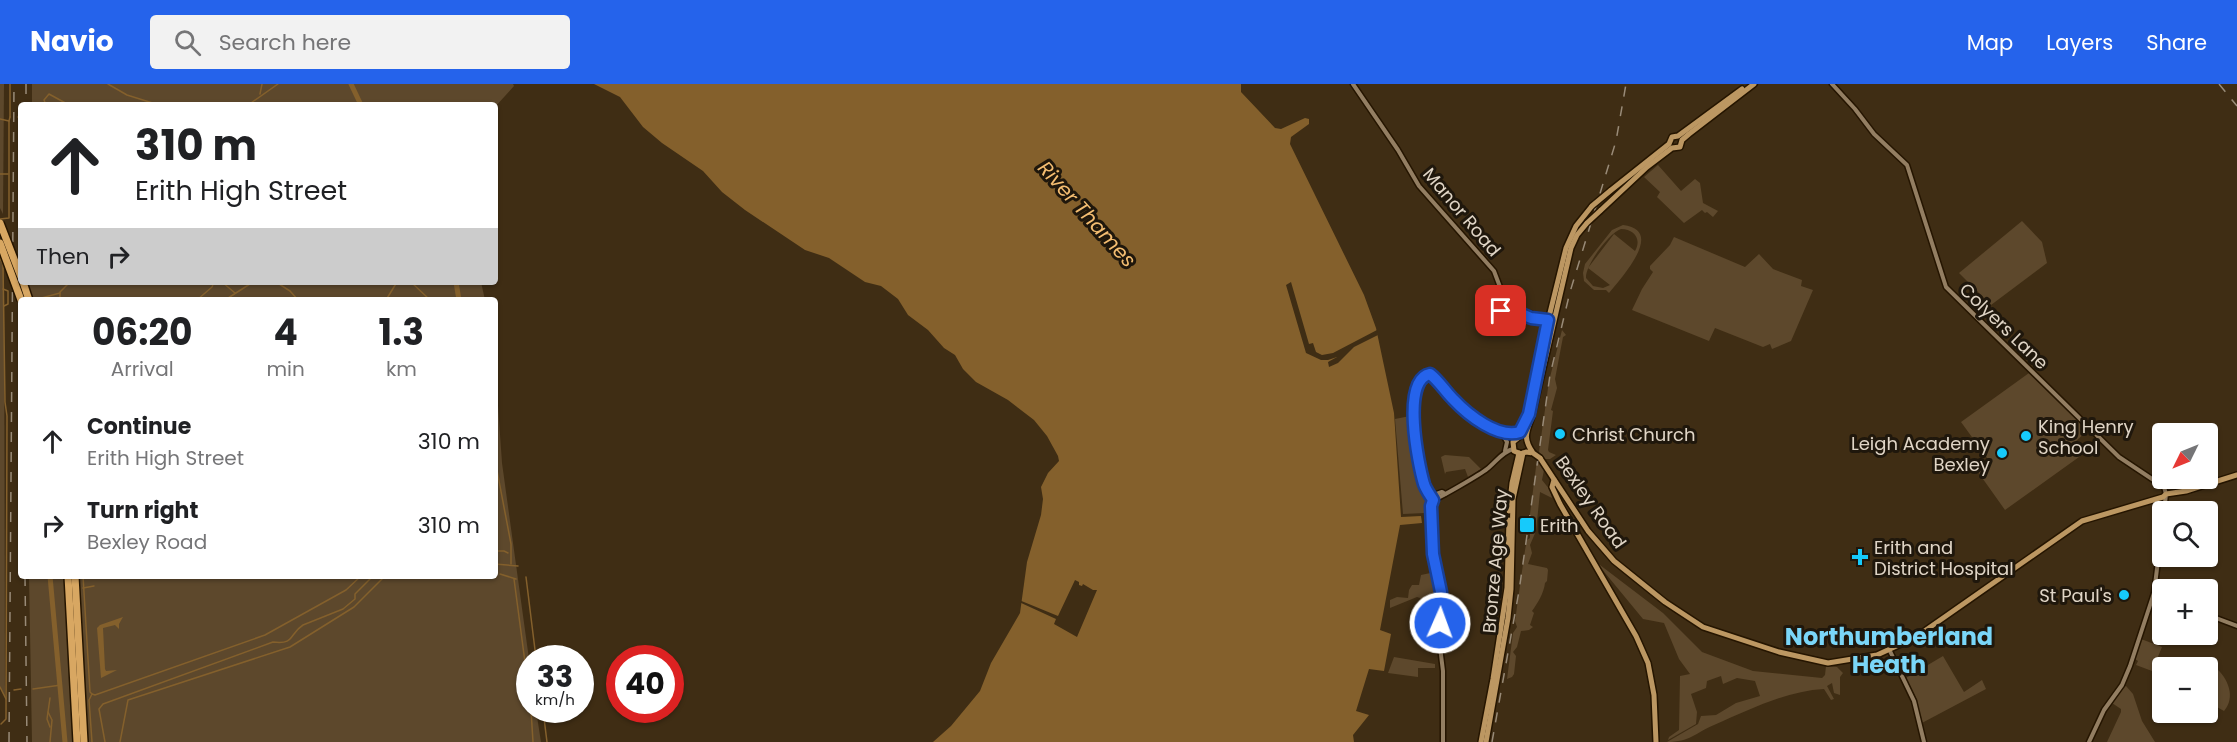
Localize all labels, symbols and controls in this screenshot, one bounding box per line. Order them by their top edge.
search box [150,15,570,69]
text: Navio [30,22,114,61]
icon: search [171,26,204,59]
text: Search here [219,27,351,58]
text: Map [1967,28,2013,57]
text: Layers [2046,28,2113,57]
text: Share [2146,28,2207,57]
text: 310 m [135,116,257,175]
icon: ahead [36,126,114,204]
water label: River Thames [1032,155,1142,273]
street label: Manor Road [1417,162,1507,262]
text: Erith High Street [135,172,347,209]
icon: right [102,240,135,273]
text: Then [36,241,90,272]
street label: Colyers Lane [1954,277,2054,375]
pin [1475,285,1526,336]
icon: arrive [1484,294,1517,327]
text: 06:20 [92,307,193,358]
text: 4 [273,307,298,358]
text: 1.3 [379,307,424,358]
text: Arrival [111,355,174,383]
text: min [266,355,305,383]
text: km [386,355,417,383]
text: Continue [87,411,191,442]
place label: King Henry School [2038,414,2134,460]
place label: Christ Church [1572,422,1695,447]
north arrow [2152,423,2218,489]
map controls [2152,423,2218,723]
icon: ahead [36,425,69,458]
text: 310 m [418,426,480,457]
marker: Christ Church [1553,427,1567,441]
marker: King Henry School [2019,429,2033,443]
place label: Leigh Academy Bexley [1851,431,1990,477]
text: Erith High Street [87,444,244,472]
marker: Leigh Academy Bexley [1995,446,2009,460]
street label: Bexley Road [1550,451,1632,553]
street label: Bronze Age Way [1476,488,1514,634]
text: Turn right [87,495,198,526]
button: search [2152,501,2218,567]
icon: right [36,509,69,542]
text: 310 m [418,510,480,541]
place label: Erith [1540,513,1578,538]
marker: Erith [1518,516,1536,534]
text: Bexley Road [87,528,207,556]
place label: Erith and District Hospital [1874,535,2014,581]
marker: Erith and District Hospital [1851,548,1869,566]
button: + [2152,579,2218,645]
place label: St Paul's [2039,583,2112,608]
marker: St Paul's [2117,588,2131,602]
position arrow [1408,591,1472,655]
district label: Northumberland Heath [1785,620,1993,681]
speed limit sign: 40 [606,645,684,723]
text: 33 [537,655,573,698]
button: − [2152,657,2218,723]
text: km/h [535,689,575,710]

